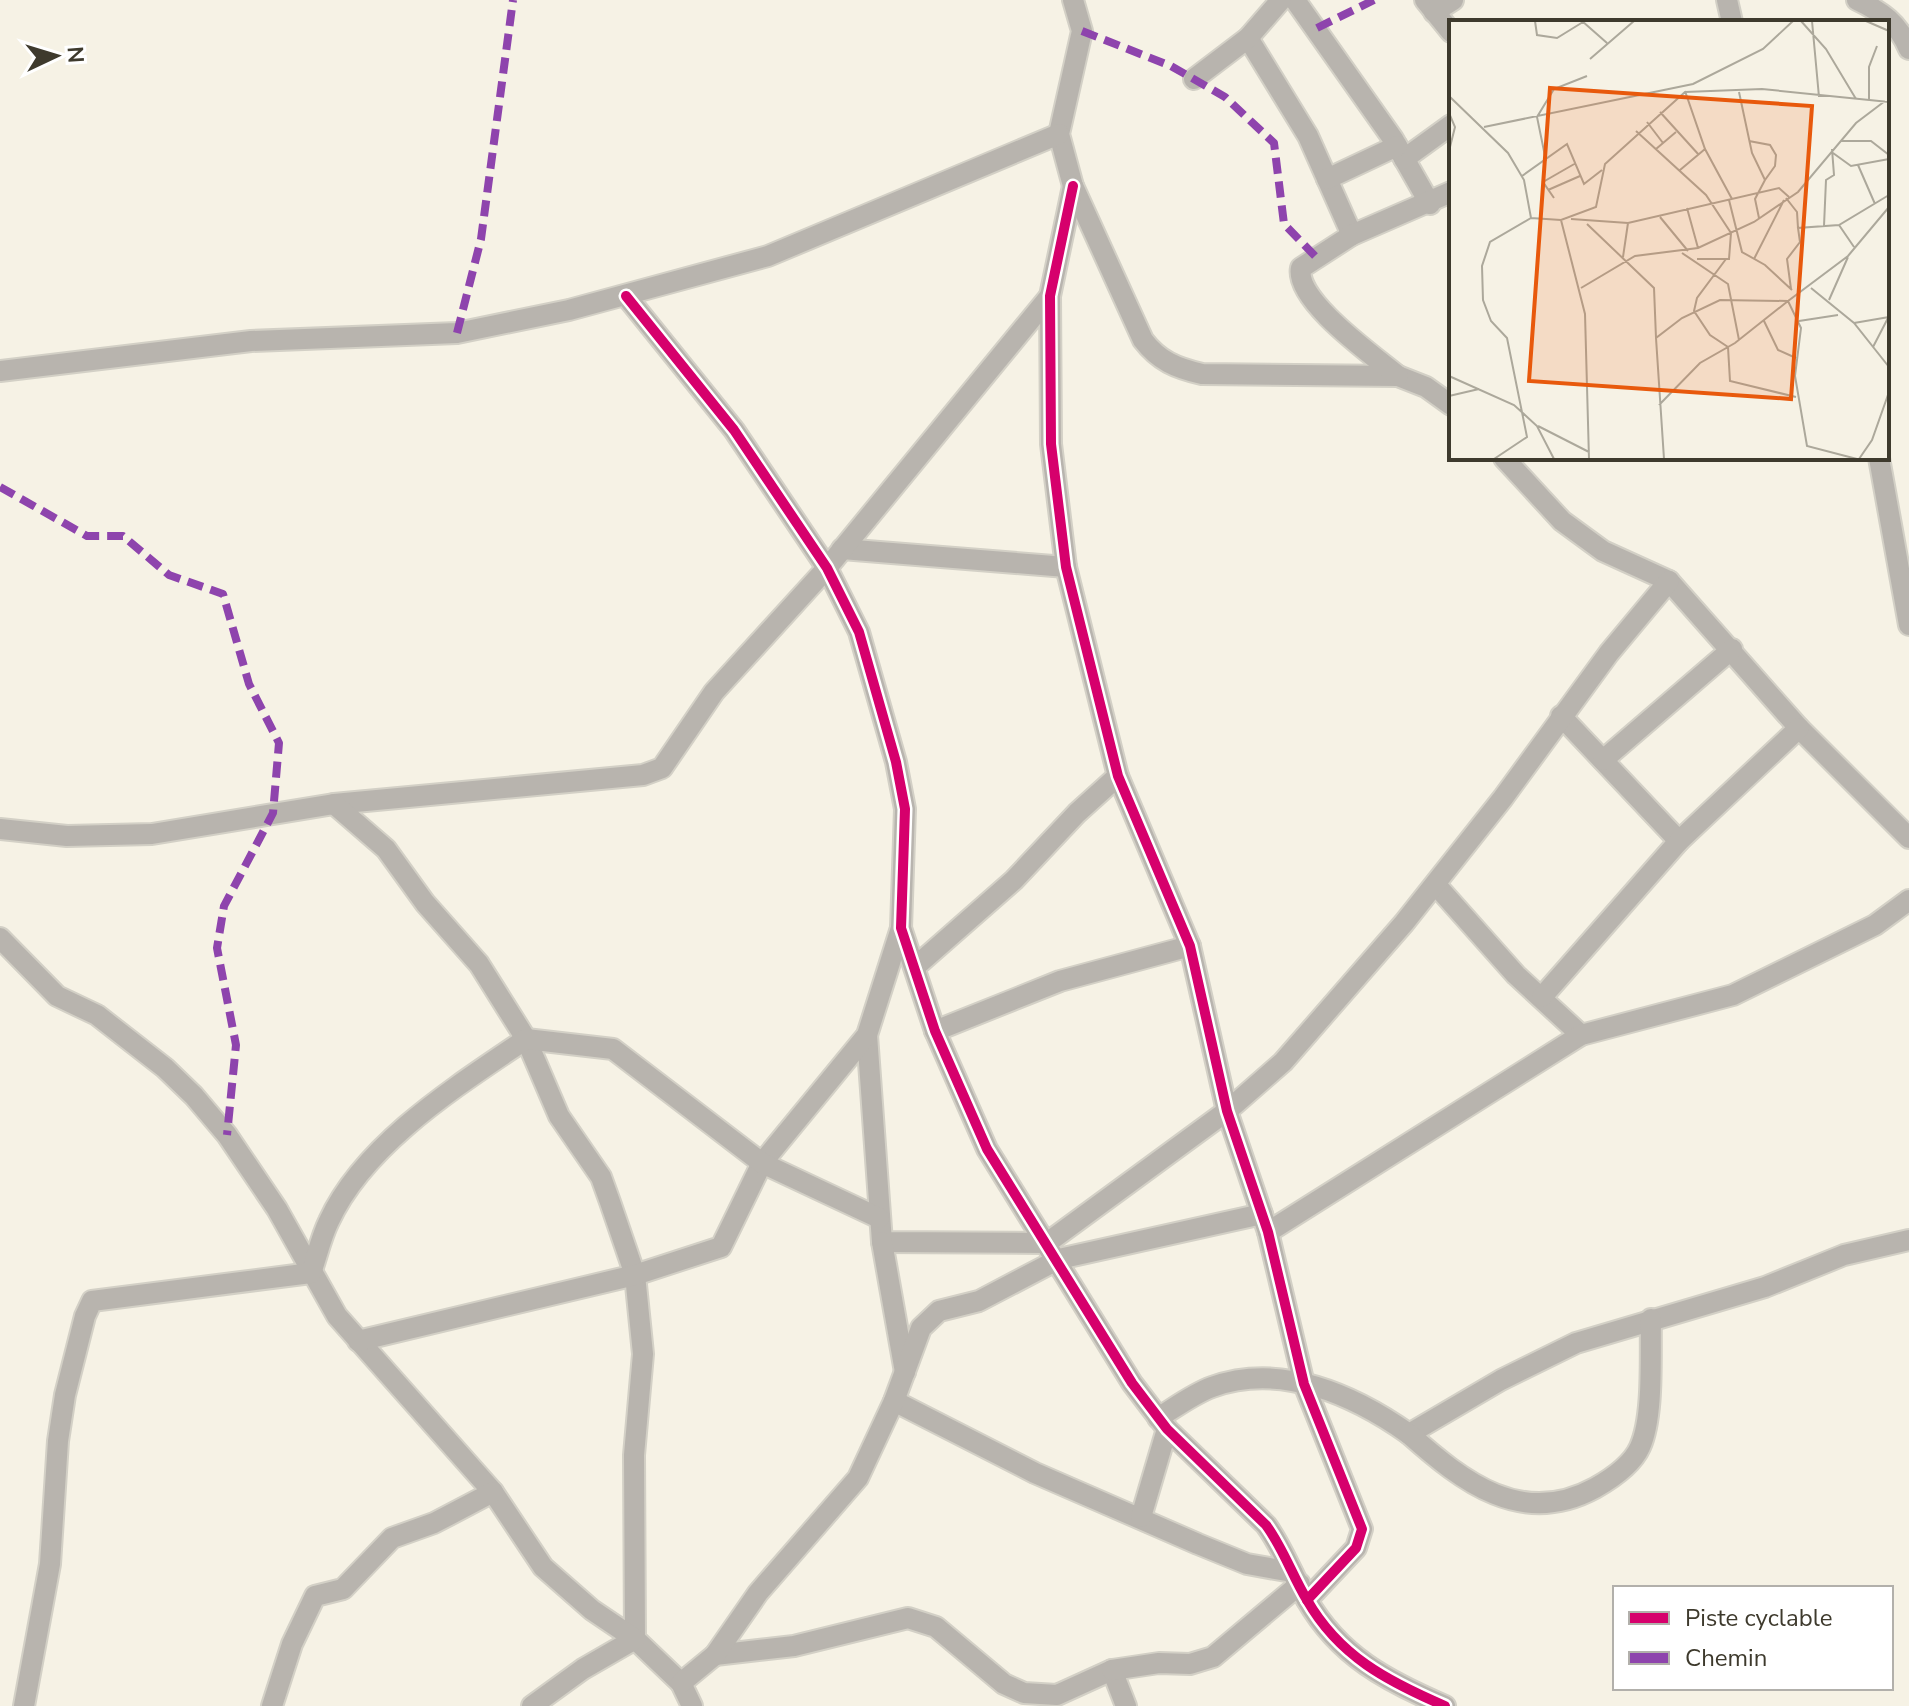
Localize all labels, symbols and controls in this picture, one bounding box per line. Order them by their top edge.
north arrow [16,16,96,96]
inset map [1449,20,1889,460]
text: N [59,45,90,64]
legend [1613,1586,1893,1690]
text: Piste cyclable [1685,1602,1832,1634]
text: Chemin [1685,1642,1767,1674]

